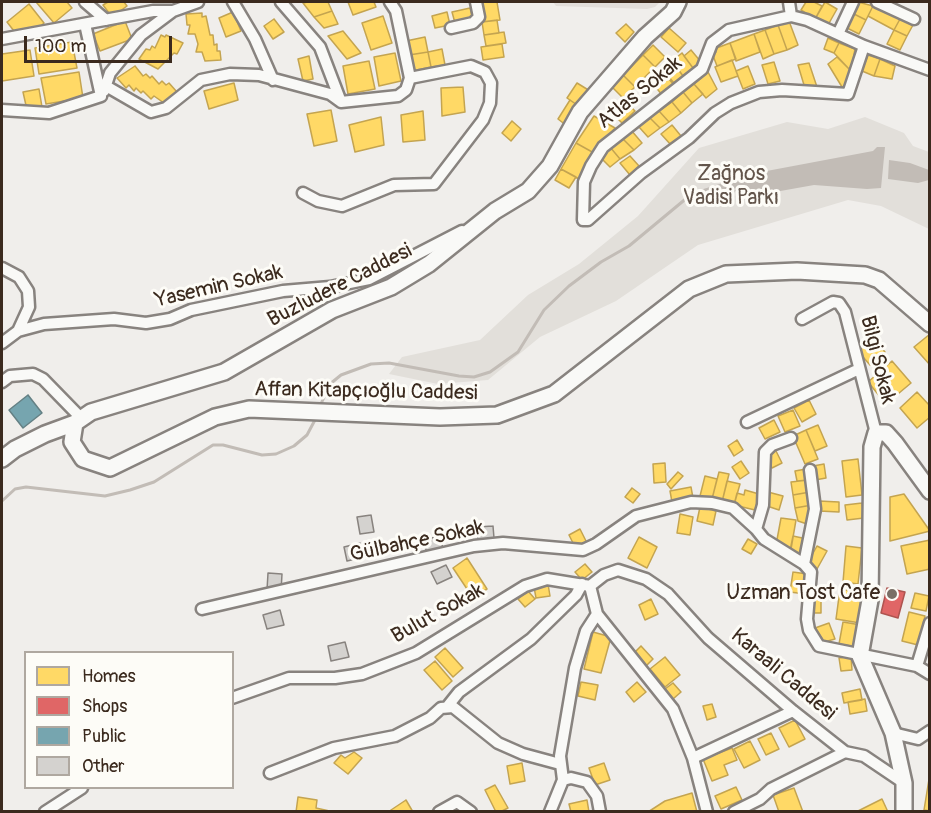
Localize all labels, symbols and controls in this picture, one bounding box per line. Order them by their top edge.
scale bar [27,24,176,62]
text: 100 m [35,35,87,58]
street label: Atlas Sokak [593,51,687,135]
park label: Zağnos Vadisi Parkı [683,162,779,212]
street label: Buzludere Caddesi [264,239,416,333]
street label: Yasemin Sokak [153,260,285,314]
street label: Bilgi Sokak [854,313,900,407]
street label: Affan Kitapçıoğlu Caddesi [254,377,478,407]
street label: Gülbahçe Sokak [348,516,486,568]
street label: Bulut Sokak [387,578,489,650]
place label: Uzman Tost Cafe [726,581,880,607]
marker: Uzman Tost Cafe [885,587,899,601]
street label: Karaali Caddesi [725,624,841,726]
legend [24,651,234,789]
text: Homes [82,665,135,688]
text: Shops [82,695,127,718]
text: Public [82,725,126,748]
text: Other [82,755,124,778]

